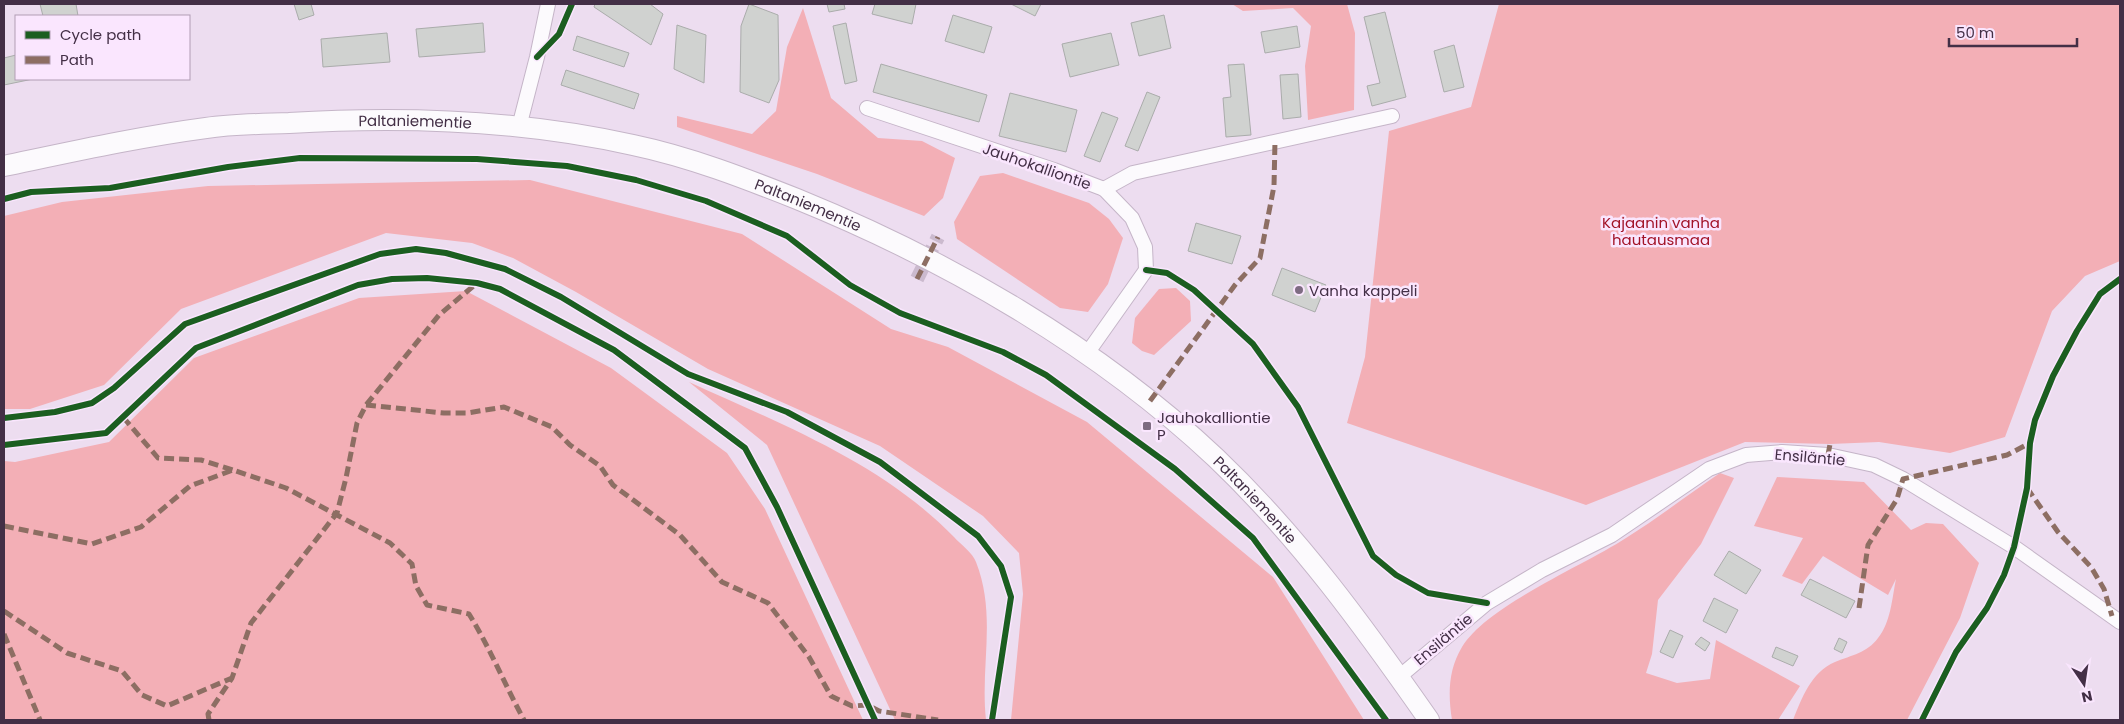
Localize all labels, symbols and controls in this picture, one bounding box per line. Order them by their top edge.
legend [15,15,190,80]
scale bar [1949,15,2076,47]
text: 50 m [1956,22,1994,43]
text: Cycle path [60,24,141,45]
text: Path [60,49,94,70]
street label: Paltaniementie [358,109,473,133]
street label: Jauhokalliontie [980,138,1094,194]
street label: Paltaniementie [752,173,865,236]
park label: Kajaanin vanha hautausmaa [1602,212,1720,250]
place label: Vanha kappeli [1309,280,1417,301]
marker: Vanha kappeli [1293,284,1305,296]
place label: Jauhokalliontie P [1157,407,1270,445]
marker: Jauhokalliontie P [1141,420,1153,432]
street label: Ensiläntie [1774,443,1846,471]
street label: Paltaniementie [1209,451,1302,548]
street label: Ensiläntie [1409,608,1477,670]
north arrow [2059,659,2109,709]
text: N [2080,686,2094,708]

